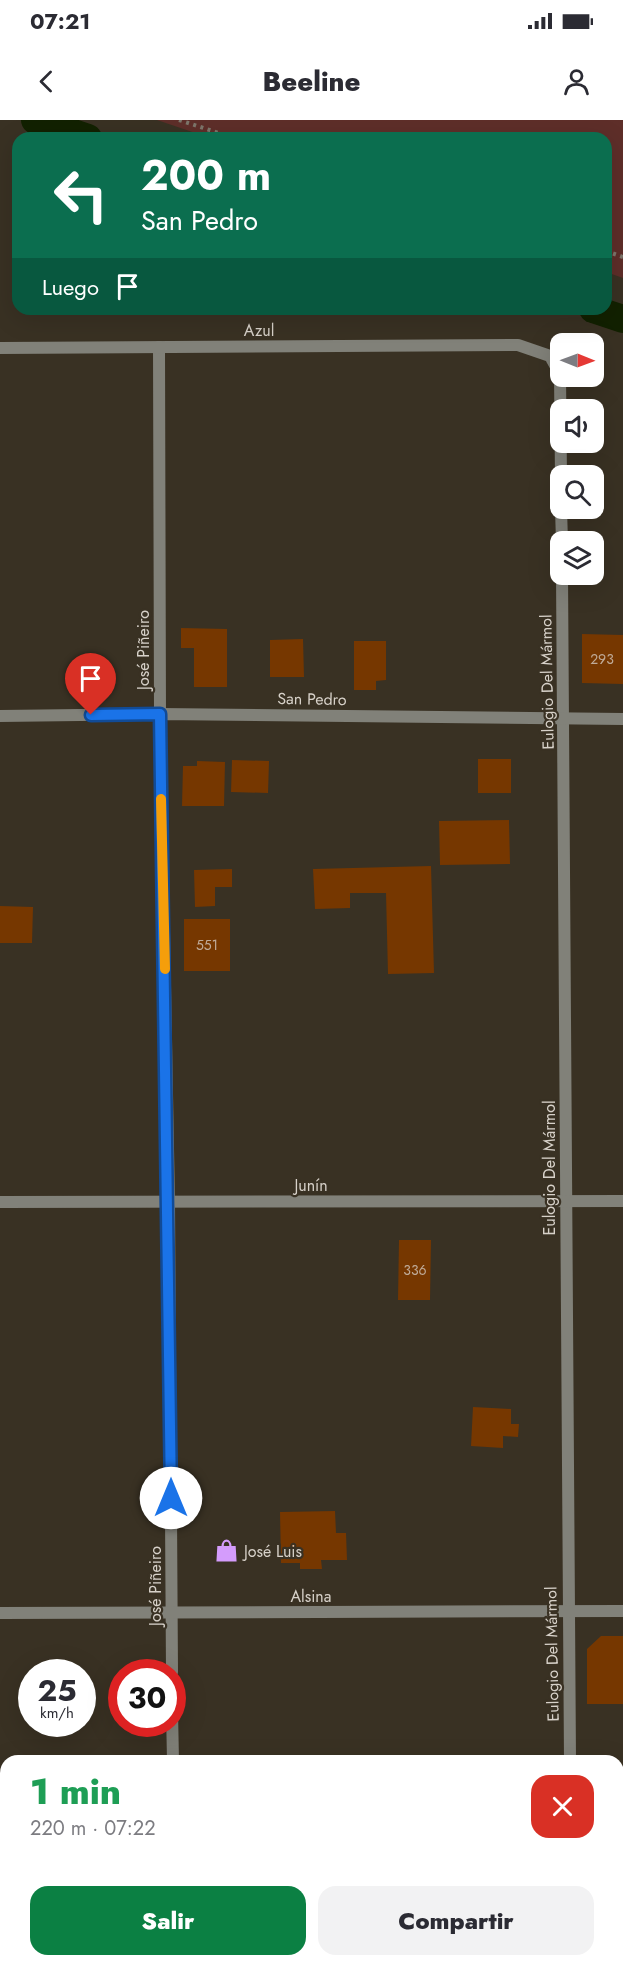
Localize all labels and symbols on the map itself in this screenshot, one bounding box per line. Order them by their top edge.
street label: Azul [244,319,274,342]
north arrow [550,333,604,387]
street label: José Piñeiro [132,610,155,692]
street label: Eulogio Del Mármol [534,614,560,750]
house number: 293 [590,649,614,669]
pin [65,653,116,715]
street label: San Pedro [277,687,347,711]
house number: 551 [196,935,218,955]
street label: Eulogio Del Mármol [538,1100,561,1236]
street label: Junín [292,1174,328,1197]
house number: 336 [403,1260,427,1280]
position arrow [139,1466,203,1530]
shop icon: José Luis [213,1538,239,1564]
place label: José Luis [242,1540,302,1563]
street label: José Piñeiro [144,1546,167,1628]
street label: Alsina [291,1585,331,1608]
street label: Eulogio Del Mármol [539,1586,565,1722]
speed limit sign: 30 [108,1659,186,1737]

